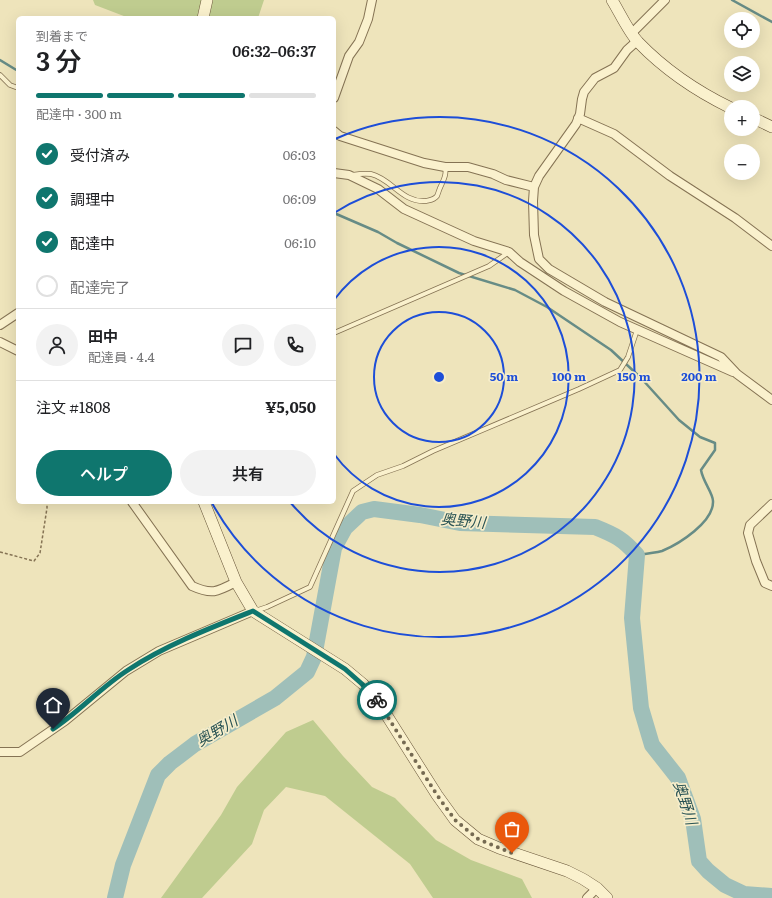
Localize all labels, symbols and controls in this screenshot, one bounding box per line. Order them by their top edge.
map controls [724,12,760,180]
button: locate [724,12,760,48]
text: 到着まで [36,26,88,45]
text: 06:32–06:37 [232,39,316,62]
text: 3 分 [36,40,82,79]
button: layers [724,56,760,92]
button: + [724,100,760,136]
text: 配達中 · 300 m [36,104,122,123]
icon: check [36,143,58,165]
text: 受付済み [70,143,130,166]
button: − [724,144,760,180]
text: 06:03 [283,145,316,164]
icon: check [36,187,58,209]
text: 調理中 [70,187,115,210]
text: 06:09 [283,189,316,208]
icon: check [36,231,58,253]
text: 配達中 [70,231,115,254]
text: 06:10 [284,233,316,252]
text: 配達完了 [70,275,130,298]
button: person [36,324,78,366]
text: 田中 [88,324,118,347]
button: chat [222,324,264,366]
button: phone [274,324,316,366]
text: 配達員 · 4.4 [88,347,155,366]
text: 50 m [490,367,518,385]
text: 100 m [552,367,586,385]
text: 150 m [617,367,651,385]
text: 200 m [681,367,717,385]
centre of rings [432,370,446,384]
text: 注文 #1808 [36,395,110,418]
text: ¥5,050 [265,395,316,418]
button: ヘルプ [36,450,172,496]
button: 共有 [180,450,316,496]
water label: 奥野川 [440,506,489,533]
courier [357,680,397,720]
pin [36,688,70,729]
icon: bike [366,689,388,711]
icon: home [42,694,64,716]
water label: 奥野川 [191,707,243,751]
water label: 奥野川 [669,778,705,829]
pin [495,812,529,853]
icon: bag [501,818,523,840]

